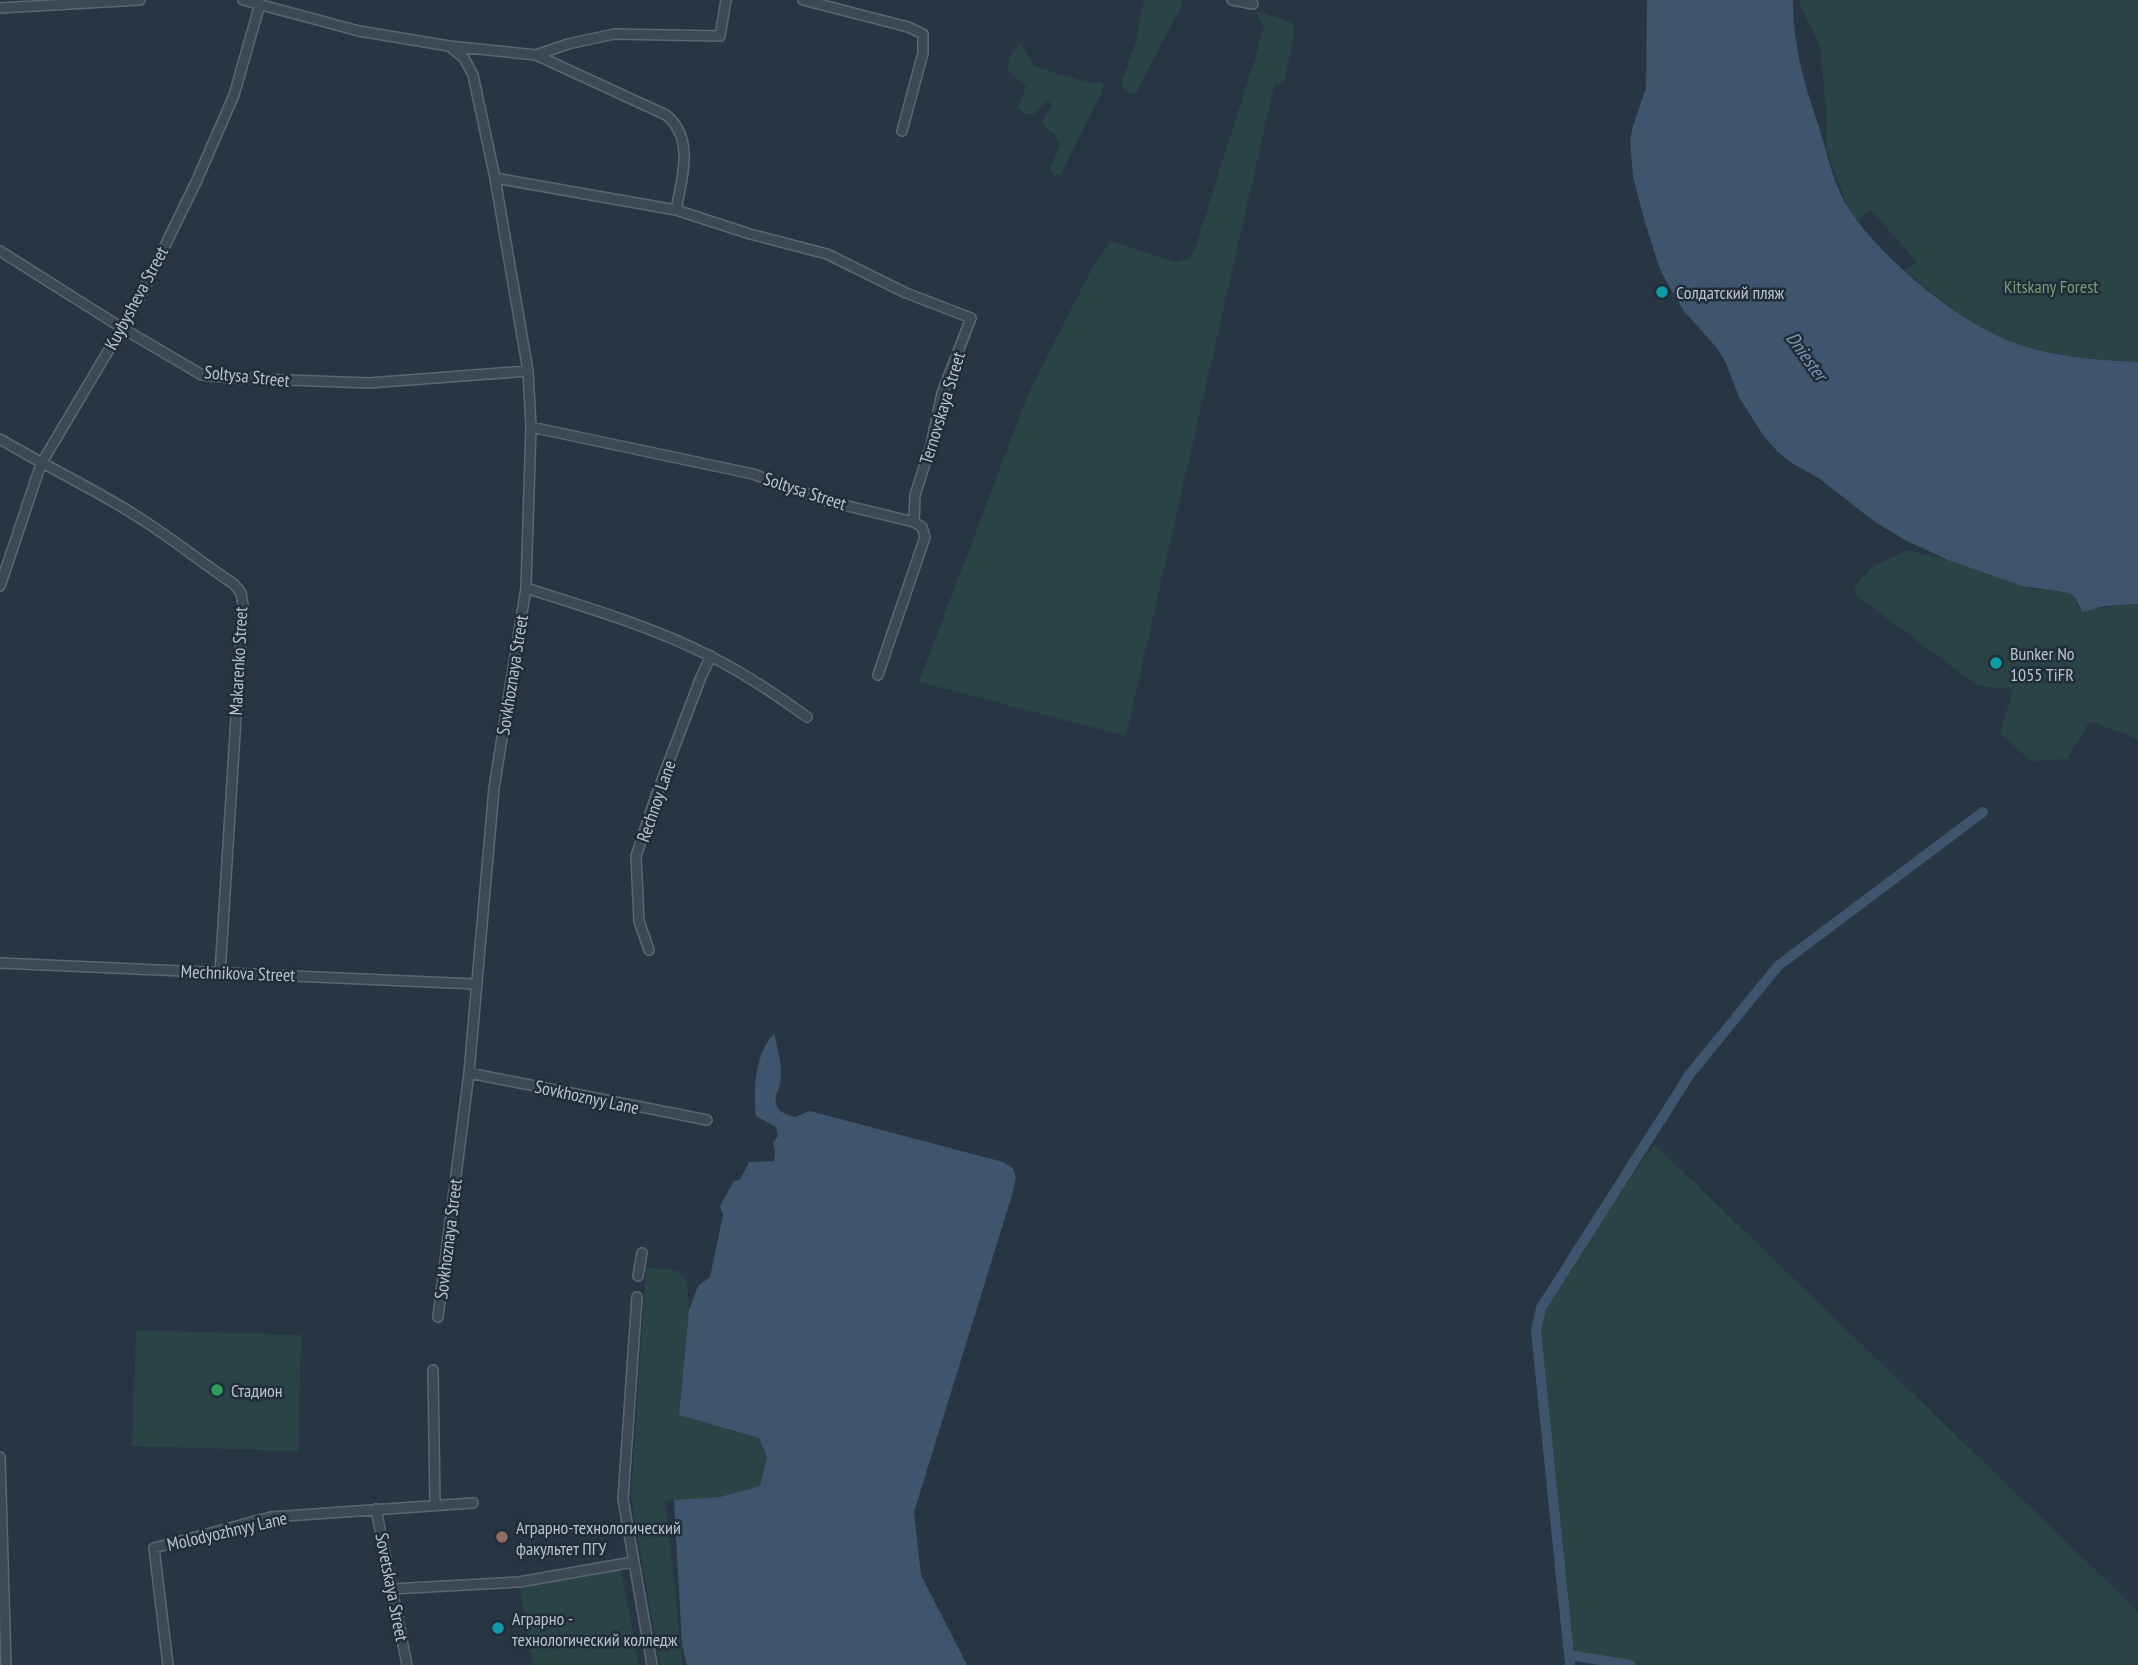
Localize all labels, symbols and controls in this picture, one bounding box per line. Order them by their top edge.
street label: Kuybysheva Street [99,242,173,354]
park label: Kitskany Forest [2004,275,2098,298]
place label: Солдатский пляж [1676,281,1785,304]
marker: Солдатский пляж [1654,284,1670,300]
water label: Dniester [1781,327,1834,387]
street label: Ternovskaya Street [914,349,970,467]
street label: Soltysa Street [203,360,291,392]
street label: Soltysa Street [761,467,849,515]
street label: Makarenko Street [224,606,252,716]
street label: Sovkhoznaya Street [491,613,533,737]
place label: Bunker No 1055 TiFR [2010,642,2075,686]
marker: Bunker No 1055 TiFR [1988,655,2004,671]
street label: Rechnoy Lane [631,757,681,845]
street label: Mechnikova Street [180,960,296,986]
street label: Sovkhoznyy Lane [533,1075,641,1119]
street label: Sovkhoznaya Street [429,1177,467,1301]
place label: Стадион [231,1379,283,1402]
marker: Стадион [209,1382,225,1398]
street label: Molodyozhnyy Lane [165,1506,289,1556]
place label: Аграрно-технологический факультет ПГУ [516,1516,681,1560]
marker: Аграрно-технологический факультет ПГУ [494,1529,510,1545]
street label: Sovetskaya Street [370,1531,414,1643]
place label: Аграрно - технологический колледж [512,1607,678,1651]
marker: Аграрно - технологический колледж [490,1620,506,1636]

